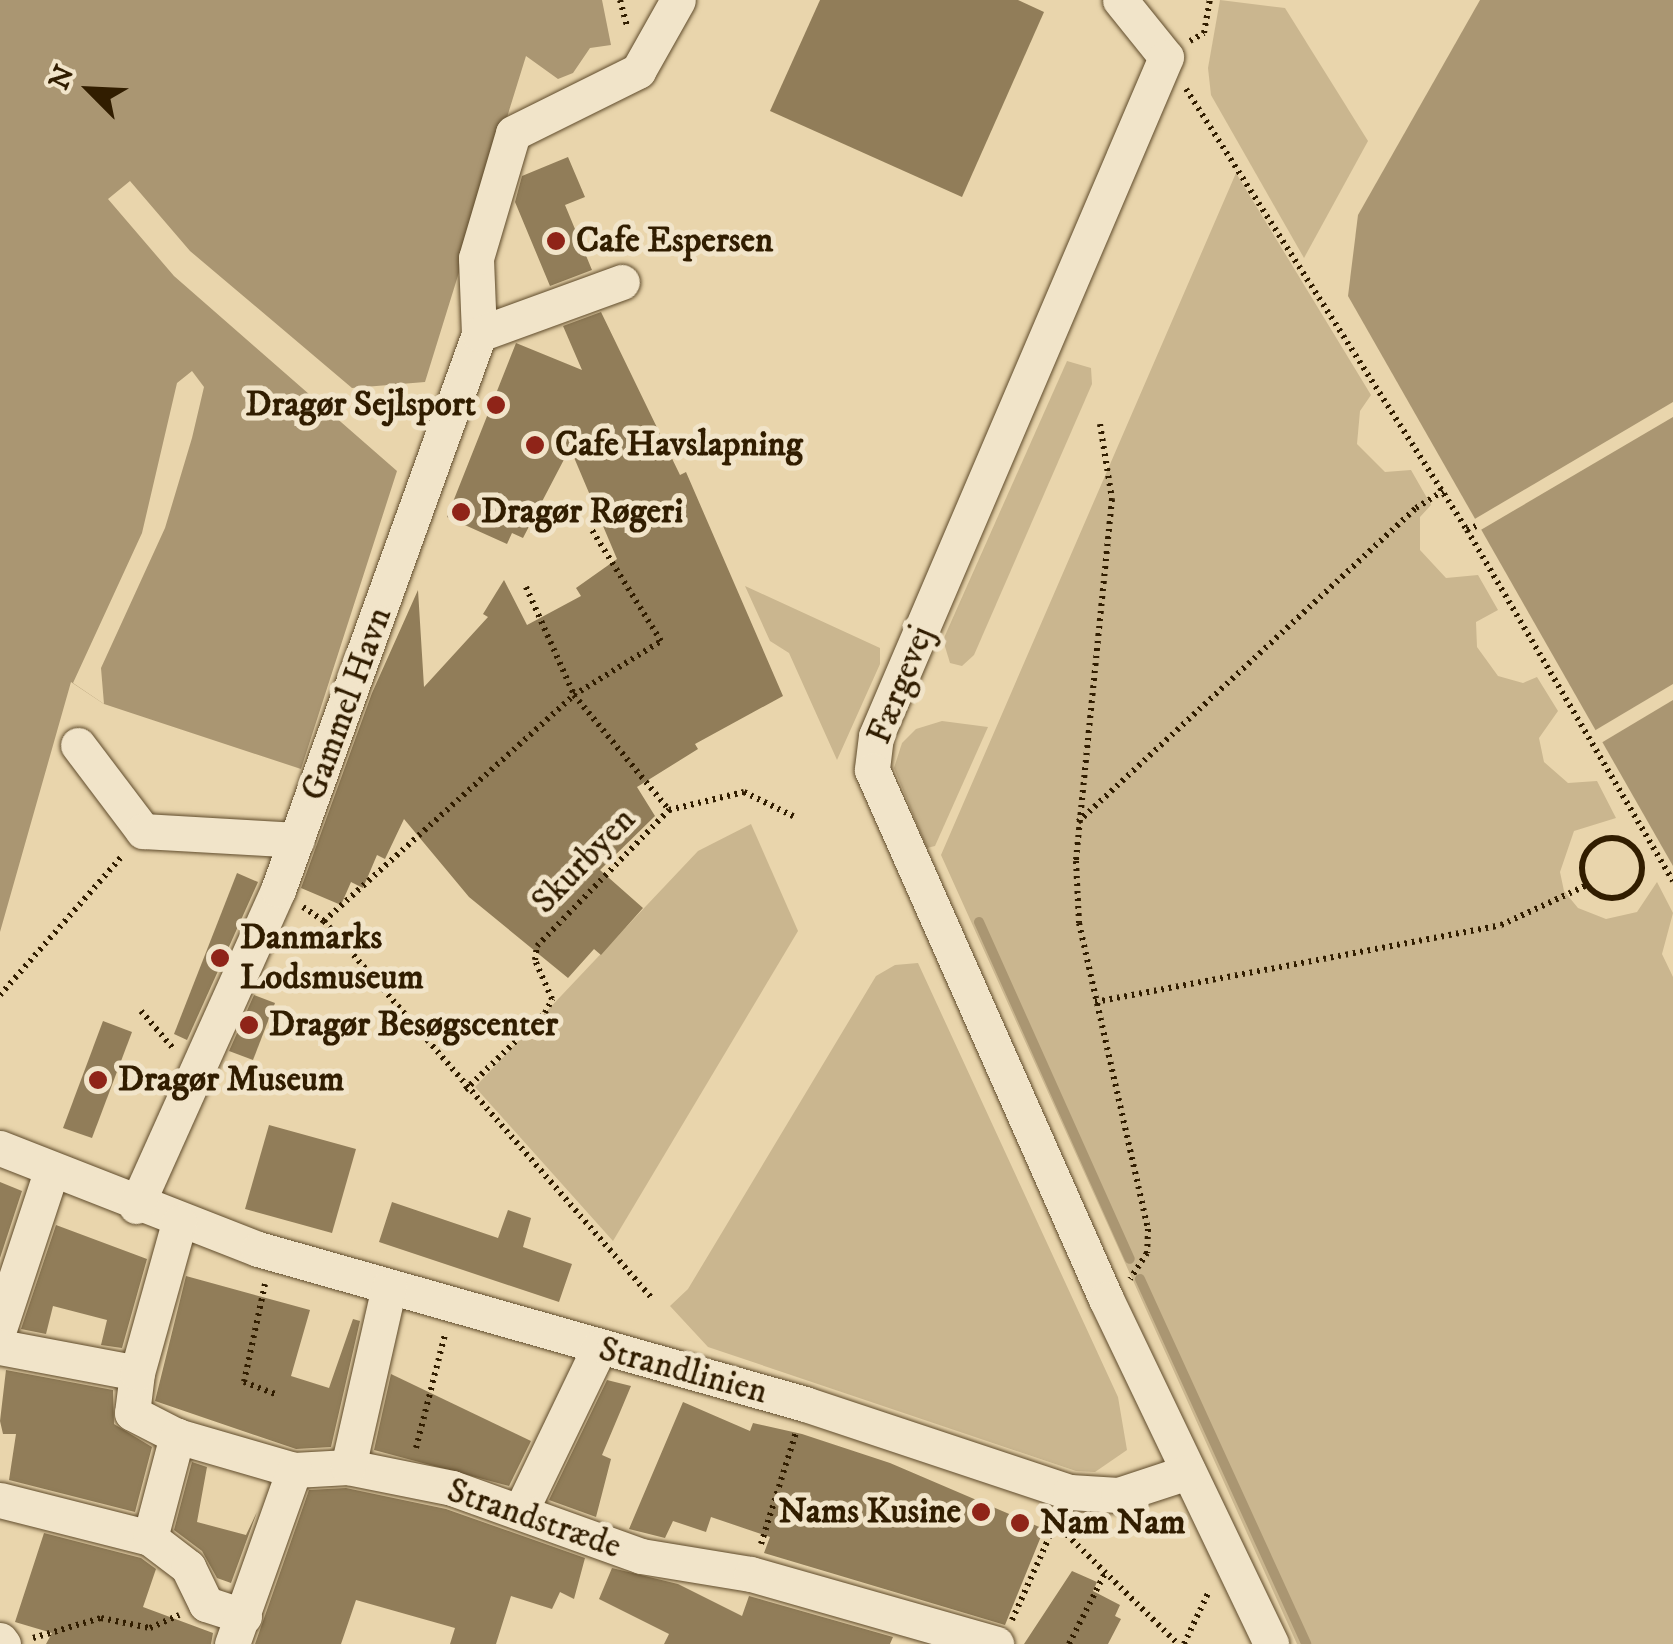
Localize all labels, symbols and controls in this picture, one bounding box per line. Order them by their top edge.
north arrow [40,40,140,140]
text: N [41,60,83,95]
place label: Cafe Espersen [576,220,773,262]
marker: Cafe Espersen [545,230,567,252]
place label: Dragør Sejlsport [245,384,476,426]
marker: Dragør Sejlsport [485,394,507,416]
place label: Cafe Havslapning [555,424,803,466]
marker: Cafe Havslapning [524,434,546,456]
place label: Dragør Røgeri [481,491,683,533]
marker: Dragør Røgeri [450,501,472,523]
street label: Gammel Havn [293,602,401,806]
street label: Færgevej [858,620,944,750]
street label: Skurbyen [523,799,645,923]
place label: Danmarks Lodsmuseum [240,917,424,999]
marker: Danmarks Lodsmuseum [209,947,231,969]
place label: Dragør Besøgscenter [269,1004,558,1046]
marker: Dragør Besøgscenter [238,1014,260,1036]
place label: Dragør Museum [118,1059,344,1101]
marker: Dragør Museum [87,1069,109,1091]
street label: Strandlinien [594,1328,772,1414]
street label: Strandstræde [442,1470,626,1568]
place label: Nams Kusine [778,1491,961,1533]
marker: Nams Kusine [970,1501,992,1523]
place label: Nam Nam [1040,1502,1186,1544]
marker: Nam Nam [1009,1512,1031,1534]

